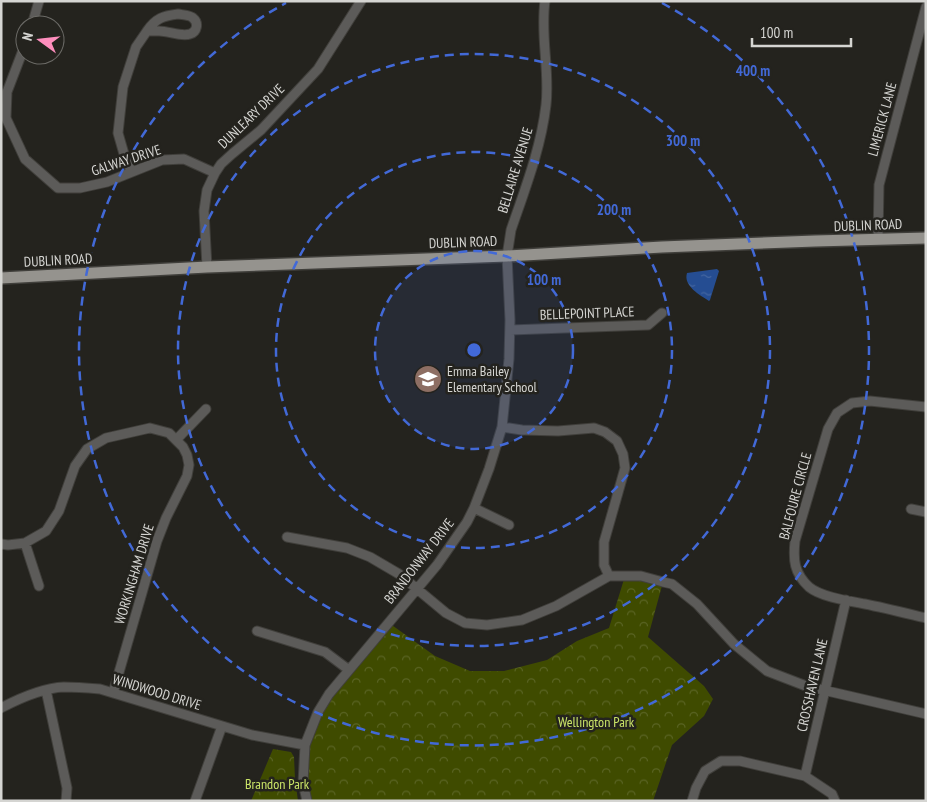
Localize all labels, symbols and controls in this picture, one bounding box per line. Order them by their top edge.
north arrow [15,15,65,65]
scale bar [752,15,851,47]
text: 100 m [760,23,793,42]
text: N [18,31,37,43]
text: 400 m [736,61,770,80]
street label: DUNLEARY DRIVE [214,80,288,152]
street label: LIMERICK LANE [863,80,901,158]
street label: BELLAIRE AVENUE [493,125,537,215]
text: 300 m [666,131,700,150]
street label: GALWAY DRIVE [89,140,163,180]
text: 200 m [597,200,631,219]
street label: DUBLIN ROAD [833,215,903,235]
street label: DUBLIN ROAD [428,232,498,252]
street label: DUBLIN ROAD [23,249,93,271]
text: 100 m [527,270,561,289]
street label: BELLEPOINT PLACE [539,302,635,324]
centre of rings [465,341,483,359]
place label: Emma Bailey Elementary School [447,362,537,396]
school or university icon: Emma Bailey Elementary School [413,364,443,394]
street label: BALFOURE CIRCLE [775,450,815,542]
street label: BRANDONWAY DRIVE [380,515,458,607]
street label: WORKINGHAM DRIVE [110,522,158,626]
street label: CROSSHAVEN LANE [793,637,831,733]
street label: WINDWOOD DRIVE [110,670,204,714]
park label: Wellington Park [558,713,635,731]
park label: Brandon Park [245,775,310,793]

